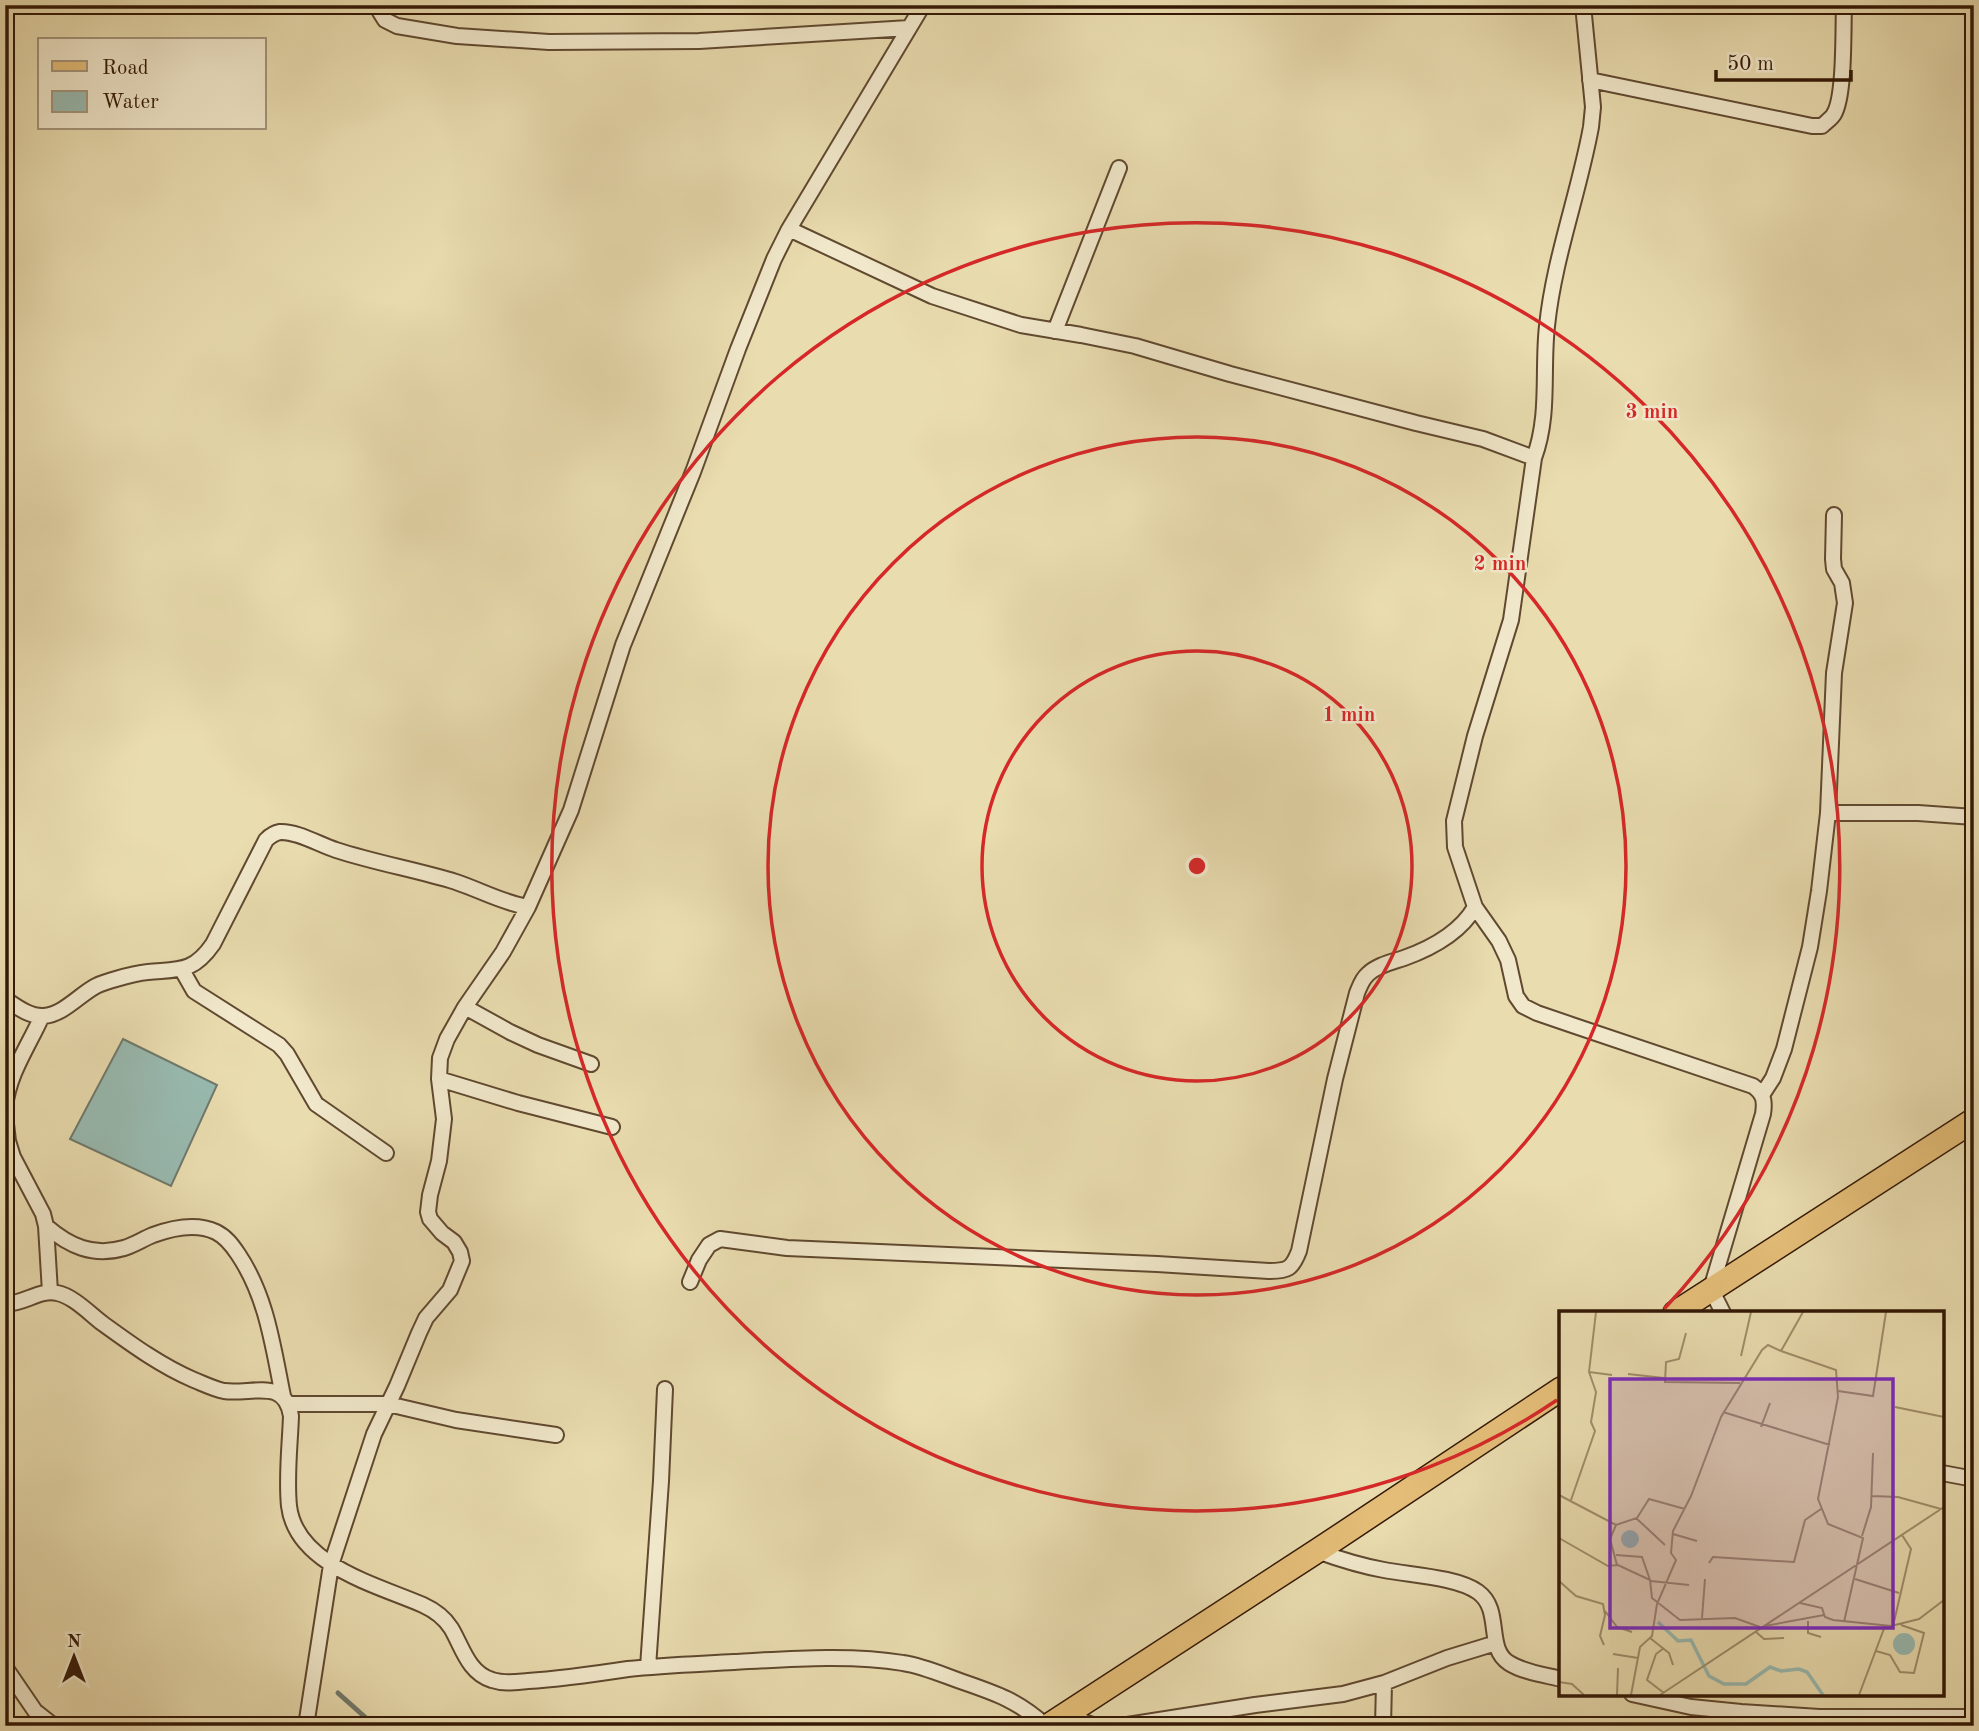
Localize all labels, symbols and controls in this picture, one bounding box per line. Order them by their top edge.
legend [38,38,266,130]
scale bar [1716,38,1851,82]
text: 50 m [1727,54,1774,75]
text: Road [102,58,149,79]
text: Water [102,92,159,113]
text: 3 min [1626,402,1678,423]
text: 2 min [1474,554,1526,575]
text: 1 min [1323,705,1375,726]
centre of rings [1185,854,1209,878]
inset map [1559,1311,1944,1696]
north arrow [38,1622,108,1692]
text: N [67,1633,82,1652]

